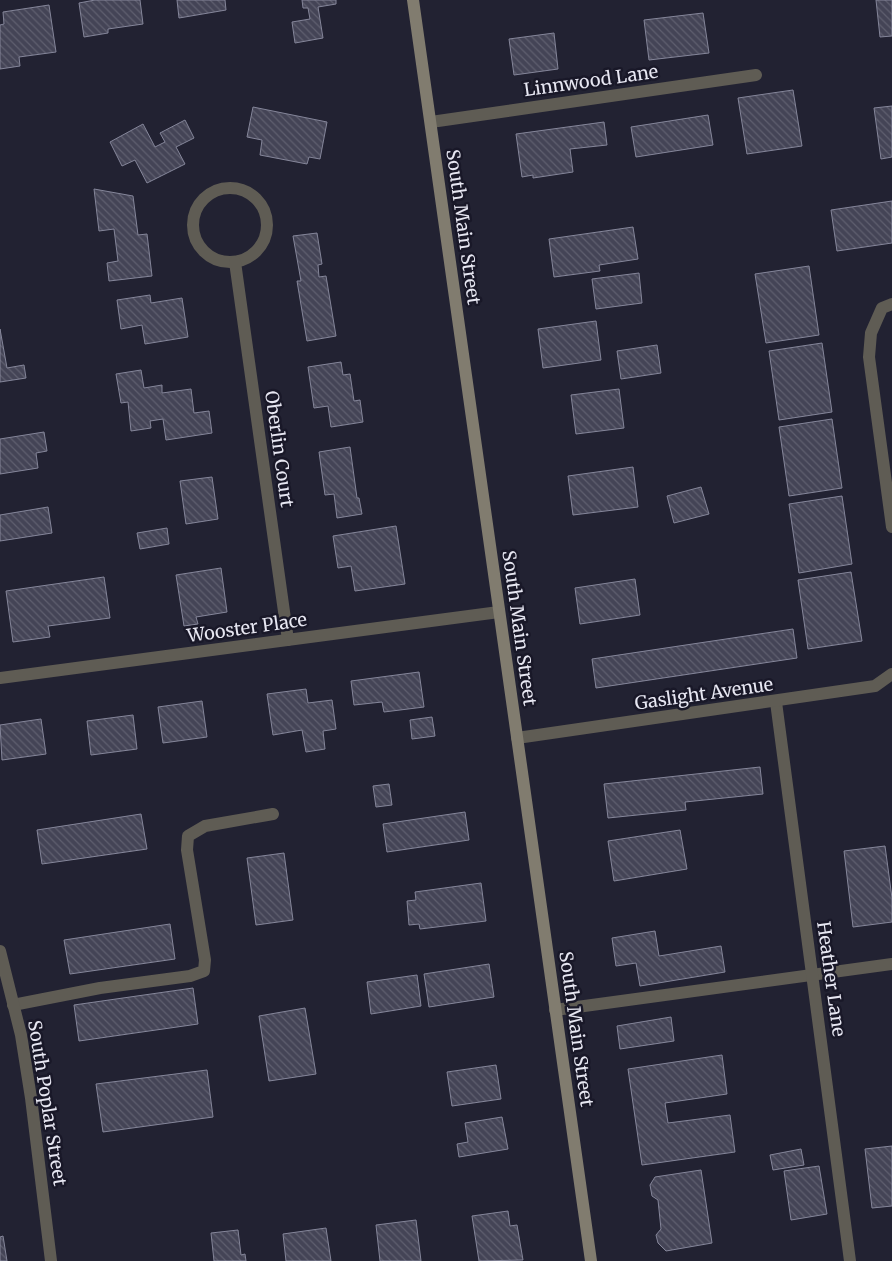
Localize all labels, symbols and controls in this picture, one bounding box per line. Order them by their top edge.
street label: Linnwood Lane [522,60,660,101]
street label: South Main Street [441,148,486,306]
street label: Oberlin Court [260,389,299,509]
street label: South Main Street [497,549,542,707]
street label: Wooster Place [185,608,308,647]
street label: Gaslight Avenue [633,672,775,715]
street label: Heather Lane [812,920,851,1038]
street label: South Main Street [554,950,599,1108]
street label: South Poplar Street [23,1019,72,1187]

